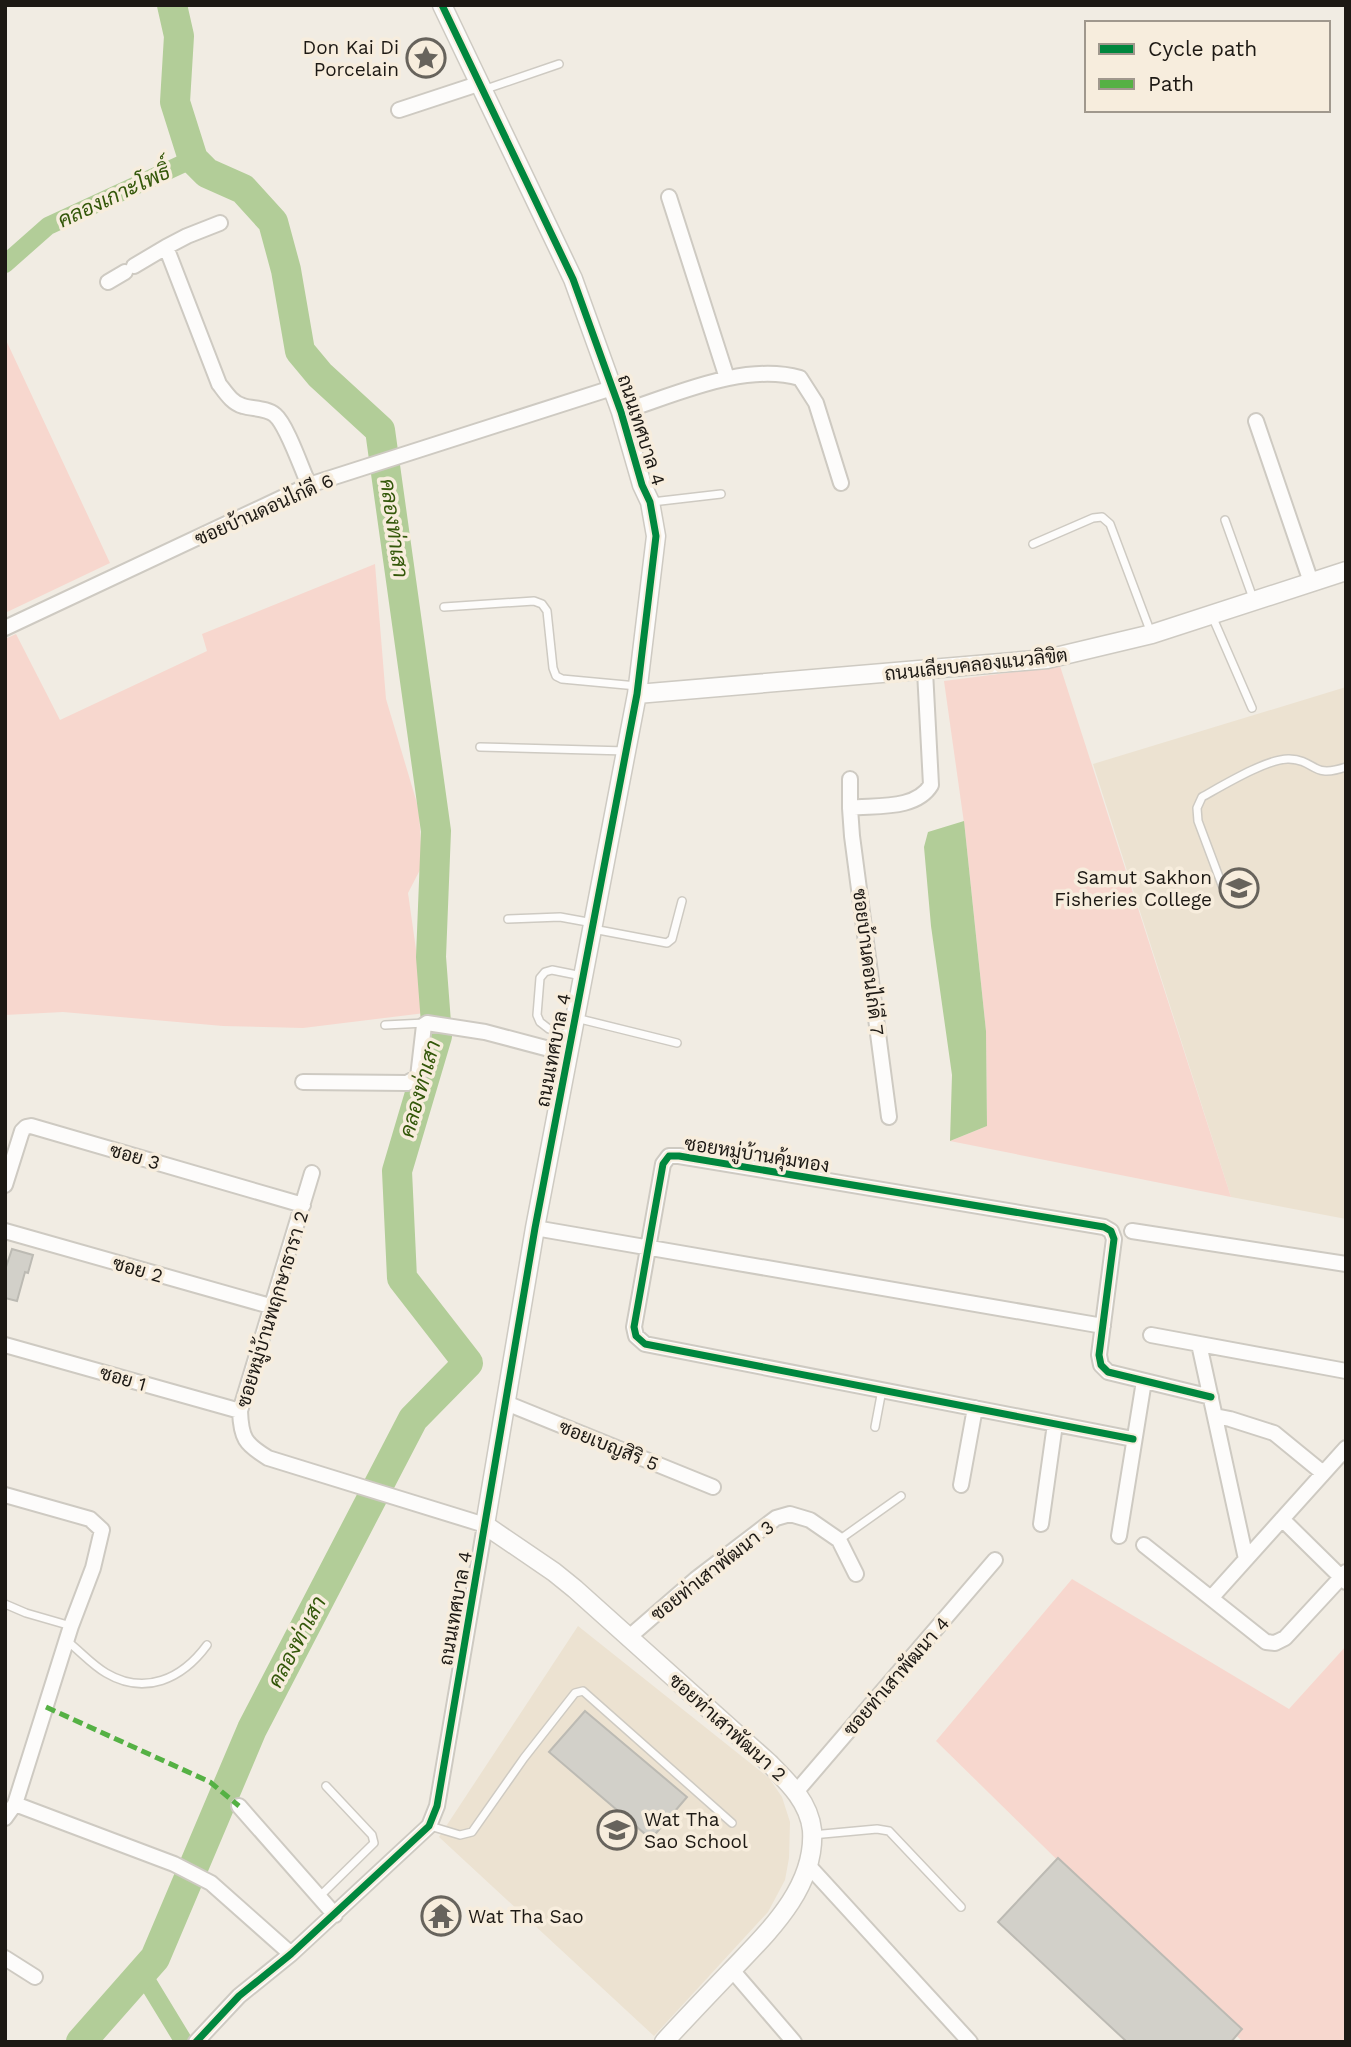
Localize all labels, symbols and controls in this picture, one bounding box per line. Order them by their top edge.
legend [1085,21,1330,112]
place label: Don Kai Di Porcelain [303,36,399,81]
text: Cycle path [1148,36,1257,61]
place icon: Don Kai Di Porcelain [405,37,447,79]
text: Path [1148,71,1194,96]
water label: คลองเกาะโพธิ์ [51,151,177,232]
street label: ถนนเทศบาล 4 [613,372,670,489]
street label: ซอยบ้านดอนไก่ดี 6 [191,468,337,550]
water label: คลองท่าเสา [375,477,414,579]
street label: ถนนเลียบคลองแนวลิขิต [883,642,1069,686]
place label: Samut Sakhon Fisheries College [1054,866,1212,911]
school or university icon: Samut Sakhon Fisheries College [1218,867,1260,909]
street label: ซอยบ้านดอนไก่ดี 7 [848,887,890,1037]
street label: ถนนเทศบาล 4 [531,991,576,1109]
water label: คลองท่าเสา [394,1038,445,1140]
street label: ซอยหมู่บ้านคุ้มทอง [682,1132,831,1179]
street label: ซอย 3 [107,1138,163,1175]
street label: ซอยหมู่บ้านพฤกษาธารา 2 [232,1208,315,1411]
street label: ซอย 2 [110,1251,166,1288]
street label: ซอย 1 [97,1361,149,1396]
street label: ซอยเบญสิริ 5 [556,1415,662,1476]
street label: ซอยท่าเสาพัฒนา 3 [646,1515,778,1626]
street label: ถนนเทศบาล 4 [434,1549,477,1667]
water label: คลองท่าเสา [262,1592,331,1692]
street label: ซอยท่าเสาพัฒนา 4 [838,1612,954,1741]
street label: ซอยท่าเสาพัฒนา 2 [664,1669,791,1786]
place label: Wat Tha Sao School [644,1808,748,1853]
school or university icon: Wat Tha Sao School [596,1809,638,1851]
temple icon: Wat Tha Sao [420,1895,462,1937]
place label: Wat Tha Sao [468,1905,584,1928]

